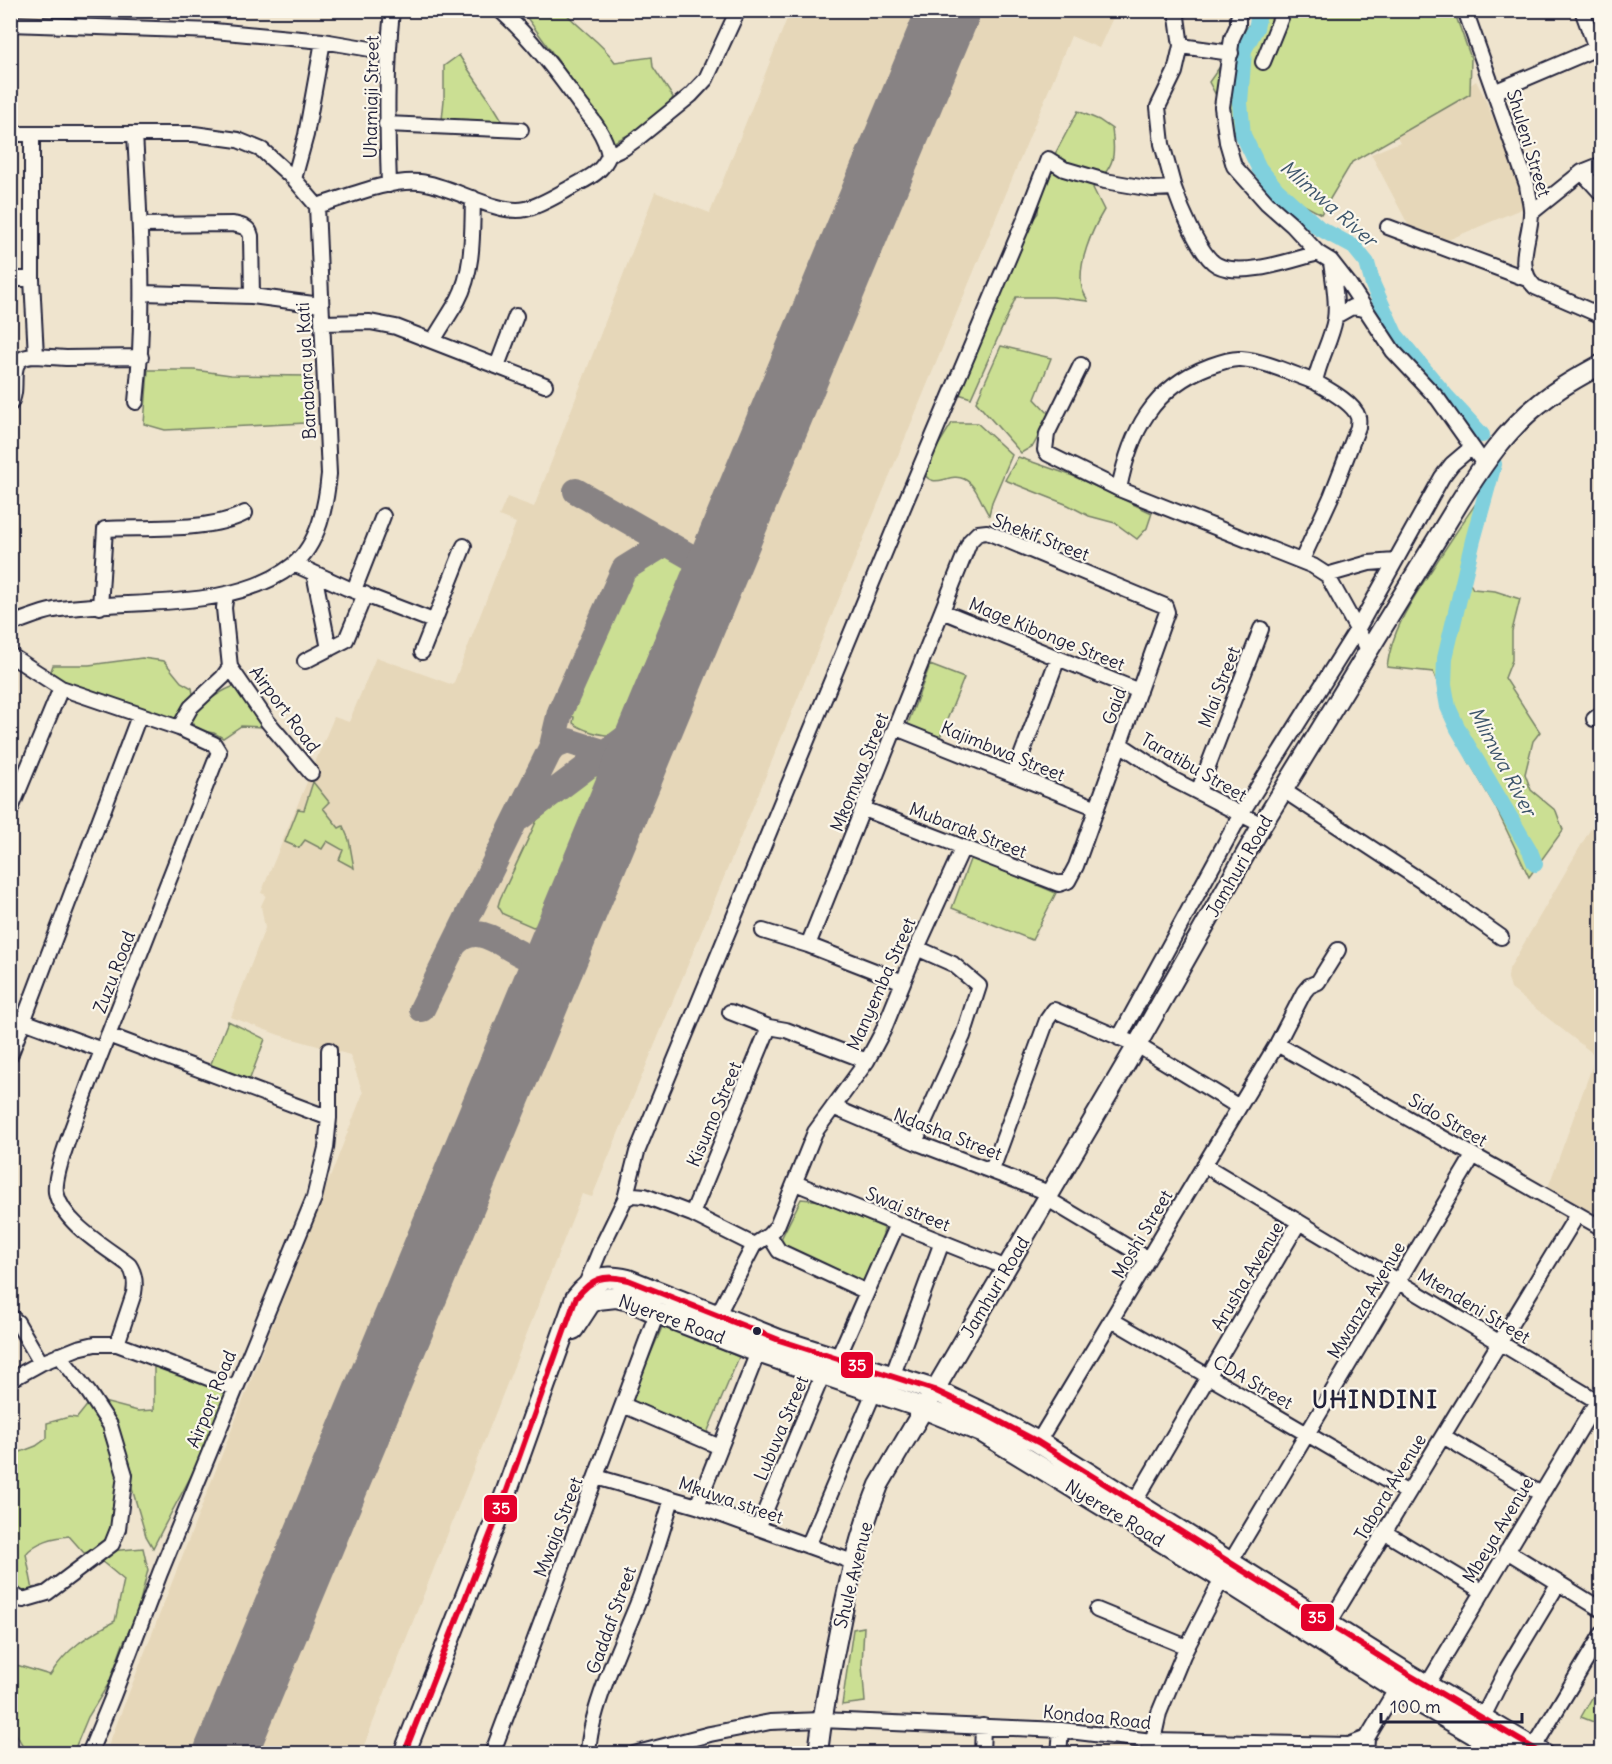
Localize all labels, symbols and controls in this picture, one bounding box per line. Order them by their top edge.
street label: Uhamiaji Street [358,35,384,159]
street label: Shuleni Street [1502,86,1556,200]
water label: Mlimwa River [1275,154,1385,254]
street label: Barabara ya Kati [291,302,321,440]
street label: Shekif Street [989,508,1093,566]
street label: Mage Kibonge Street [966,592,1128,676]
street label: Mlai Street [1193,643,1245,731]
street label: Airport Road [245,661,325,757]
street label: Gaid [1097,684,1131,728]
water label: Mlimwa River [1464,702,1544,822]
street label: Mkomwa Street [825,709,893,835]
street label: Kajimbwa Street [938,716,1068,786]
street label: Taratibu Street [1137,727,1251,807]
street label: Mubarak Street [906,797,1030,863]
street label: Jamhuri Road [1201,811,1278,921]
street label: Manyemba Street [841,914,921,1054]
street label: Zuzu Road [88,927,140,1016]
street label: Kisumo Street [682,1058,746,1170]
street label: Sido Street [1405,1088,1491,1152]
street label: Ndasha Street [891,1103,1005,1165]
street label: Swai street [862,1182,954,1236]
street label: Moshi Street [1107,1185,1177,1283]
street label: Arusha Avenue [1205,1217,1289,1335]
street label: Jamhuri Road [956,1232,1034,1342]
street label: Mwanza Avenue [1322,1237,1410,1363]
street label: Mtendeni Street [1413,1263,1535,1349]
street label: Nyerere Road [616,1289,729,1349]
unlabelled marker [751,1325,763,1337]
street label: Airport Road [181,1346,241,1451]
street label: CDA Street [1209,1350,1297,1414]
line badge: 35 [840,1351,874,1379]
text: 35 [848,1355,866,1375]
street label: Lubuva Street [749,1372,813,1484]
district label: UHINDINI [1312,1384,1438,1414]
street label: Tabora Avenue [1349,1429,1431,1545]
street label: Mkuwa street [676,1471,786,1529]
street label: Mbeya Avenue [1457,1473,1539,1587]
street label: Mwaja Street [528,1474,588,1580]
street label: Nyerere Road [1061,1474,1169,1552]
line badge: 35 [483,1494,518,1523]
text: 35 [492,1498,510,1518]
street label: Shule Avenue [829,1519,877,1631]
street label: Gaddaf Street [581,1563,641,1677]
line badge: 35 [1300,1603,1335,1632]
text: 35 [1308,1607,1326,1627]
scale bar [1381,1686,1522,1724]
text: 100 m [1390,1695,1441,1718]
street label: Kondoa Road [1042,1700,1153,1734]

